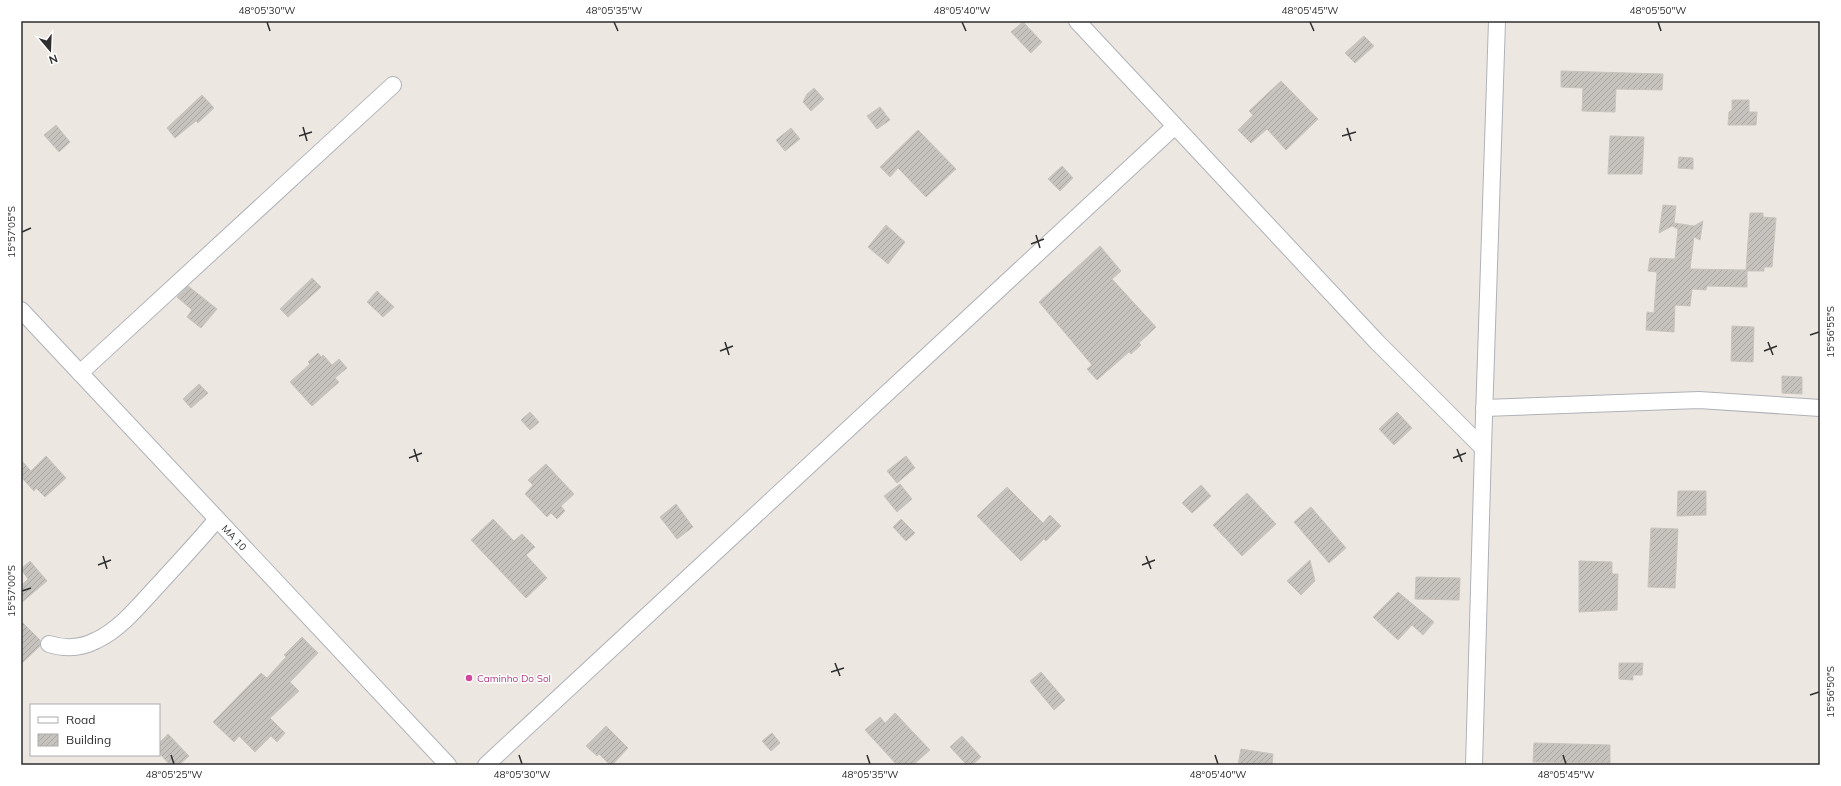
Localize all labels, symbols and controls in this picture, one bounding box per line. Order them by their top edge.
text: 48°05'30"W [239,4,295,17]
text: 48°05'35"W [586,4,642,17]
text: 48°05'40"W [934,4,990,17]
text: 48°05'45"W [1282,4,1338,17]
text: 48°05'50"W [1630,4,1686,17]
north arrow [30,30,70,70]
text: N [47,51,59,67]
text: 15°57'05"S [5,206,18,258]
text: 15°56'55"S [1824,306,1837,358]
street label: MA 10 [219,522,249,553]
text: 15°57'00"S [5,565,18,617]
text: 15°56'50"S [1824,666,1837,718]
place label: Caminho Do Sol [477,672,551,685]
marker: Caminho Do Sol [464,673,474,683]
legend [30,704,160,756]
text: Road [66,712,95,727]
text: Building [66,732,111,747]
text: 48°05'25"W [146,768,202,781]
text: 48°05'30"W [494,768,550,781]
text: 48°05'35"W [842,768,898,781]
text: 48°05'40"W [1190,768,1246,781]
text: 48°05'45"W [1538,768,1594,781]

